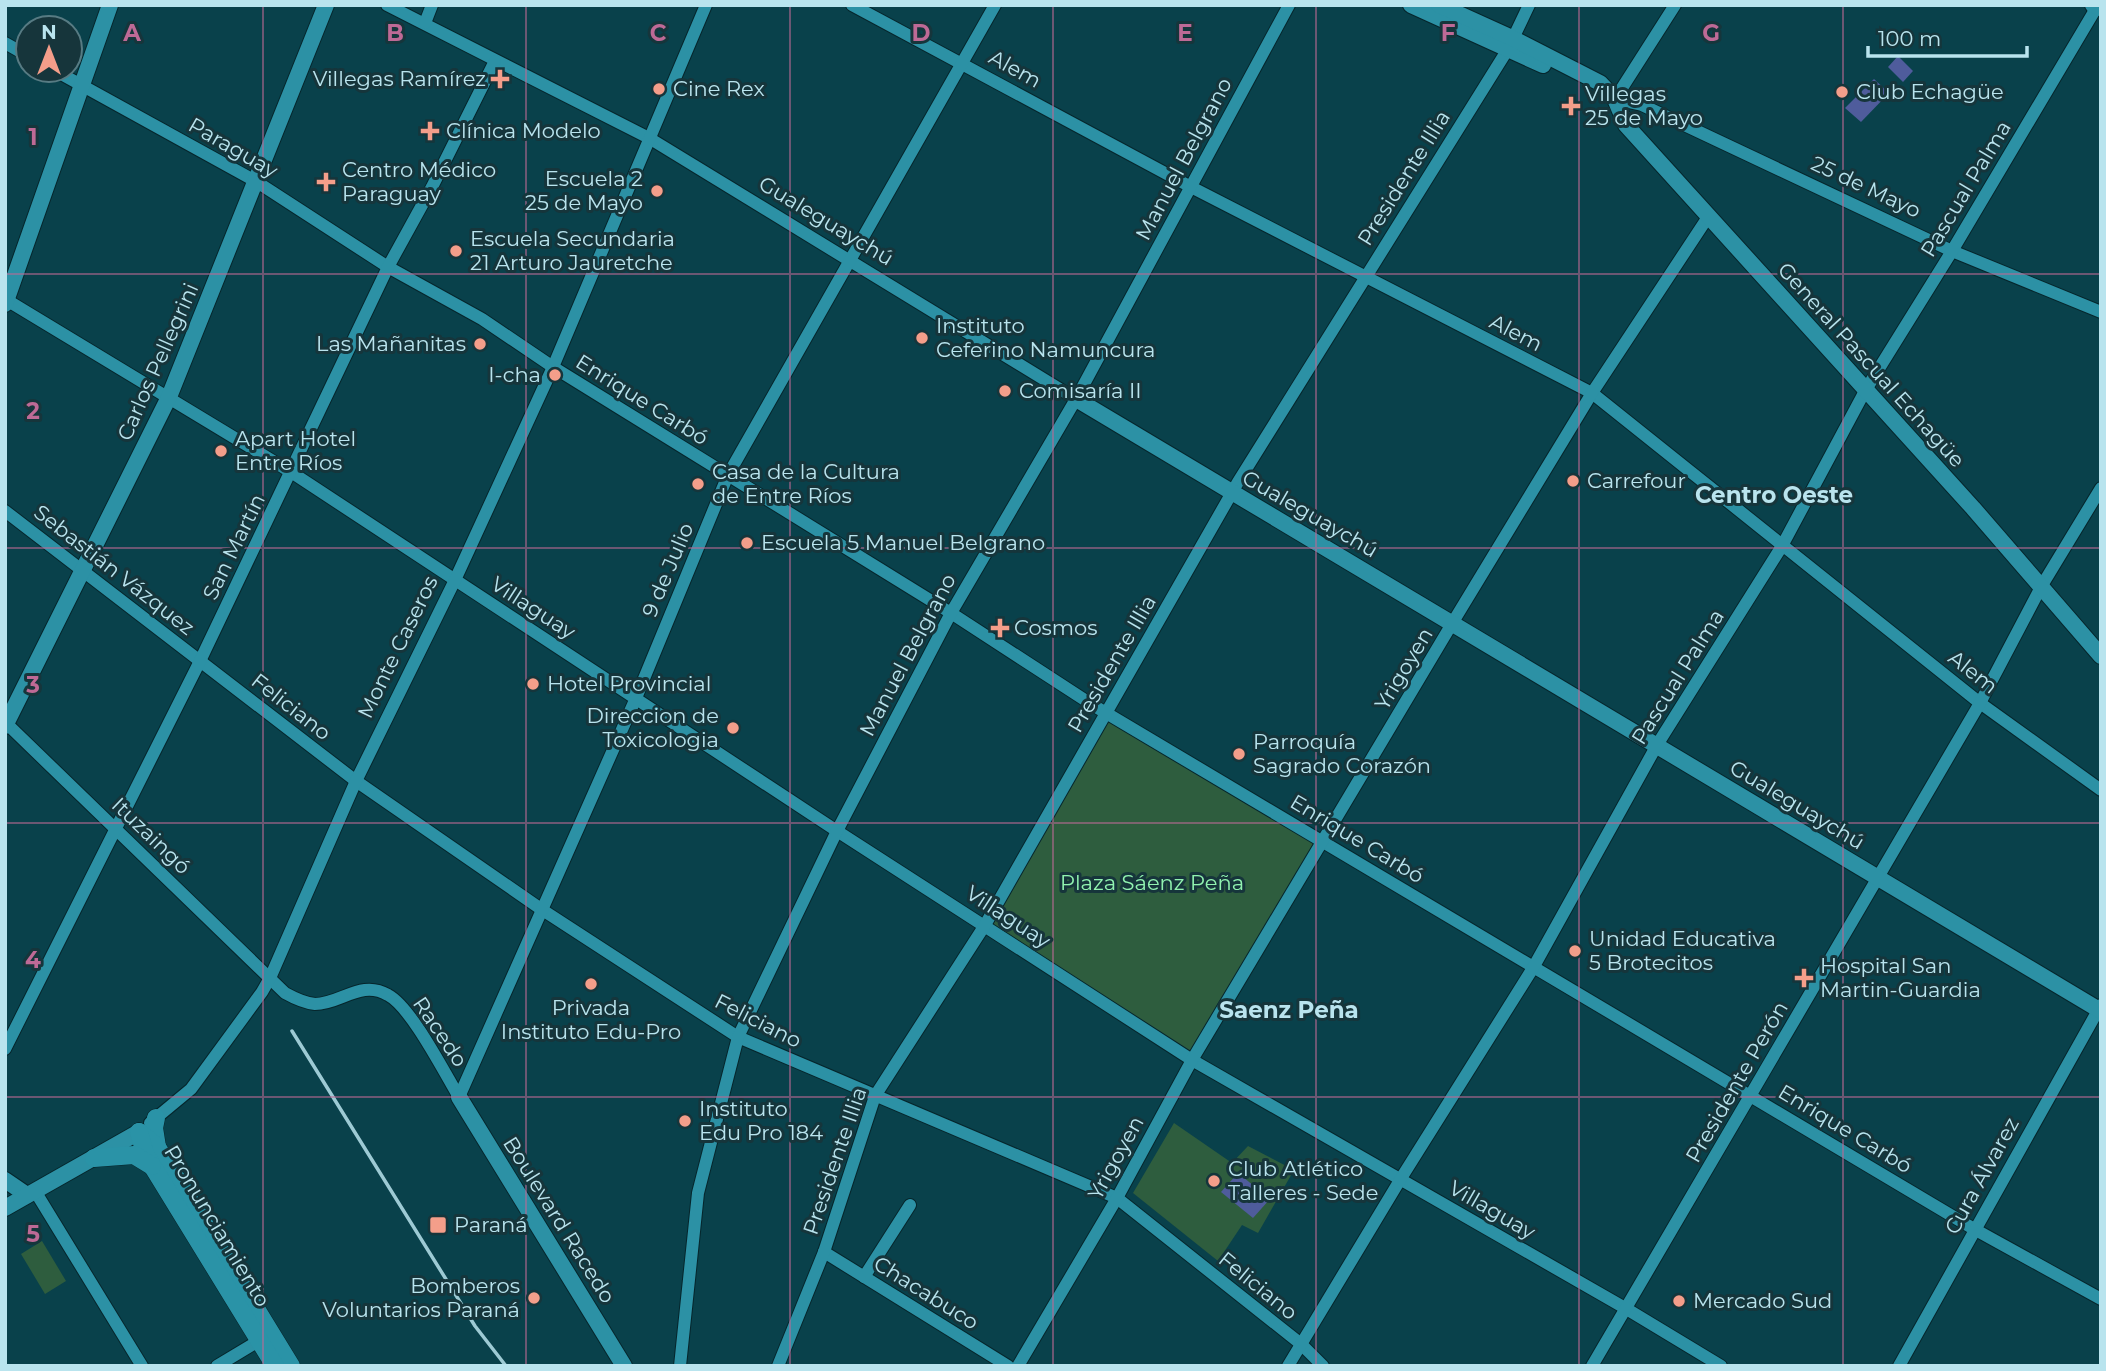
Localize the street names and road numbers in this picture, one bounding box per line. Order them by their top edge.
street label: Alem [985,44,1046,93]
street label: Manuel Belgrano [1130,73,1237,244]
street label: Presidente Illia [1352,106,1455,250]
street label: Paraguay [184,112,283,183]
street label: Pascual Palma [1915,116,2016,261]
street label: 25 de Mayo [1807,150,1925,223]
street label: Gualeguaychú [754,171,898,271]
street label: General Pascual Echagüe [1773,257,1970,472]
street label: Carlos Pellegrini [112,279,203,444]
street label: Alem [1486,309,1547,356]
street label: Enrique Carbó [571,349,713,450]
street label: Gualeguaychú [1238,465,1383,563]
street label: San Martín [197,490,270,604]
street label: Sebastián Vázquez [29,499,200,640]
street label: 9 de Julio [637,519,699,621]
street label: Manuel Belgrano [854,569,961,740]
street label: Monte Caseros [352,571,443,722]
street label: Villaguay [486,571,581,644]
street label: Presidente Illia [1062,591,1161,737]
street label: Pascual Palma [1626,605,1729,749]
street label: Yrigoyen [1369,623,1438,714]
street label: Alem [1944,645,2003,699]
street label: Feliciano [247,668,336,745]
street label: Gualeguaychú [1725,755,1869,855]
street label: Enrique Carbó [1286,789,1429,888]
street label: Ituzaingó [107,792,196,879]
street label: Villaguay [961,880,1056,953]
street label: Feliciano [711,988,806,1053]
street label: Racedo [408,992,473,1072]
street label: Presidente Perón [1680,997,1793,1167]
street label: Enrique Carbó [1774,1079,1917,1178]
street label: Presidente Illia [798,1084,871,1238]
street label: Yrigoyen [1082,1112,1149,1204]
street label: Cura Álvarez [1939,1113,2024,1239]
street label: Boulevard Racedo [498,1132,621,1308]
street label: Pronunciamiento [159,1140,276,1311]
street label: Villaguay [1445,1175,1540,1245]
street label: Feliciano [1214,1246,1303,1325]
street label: Chacabuco [869,1250,983,1335]

